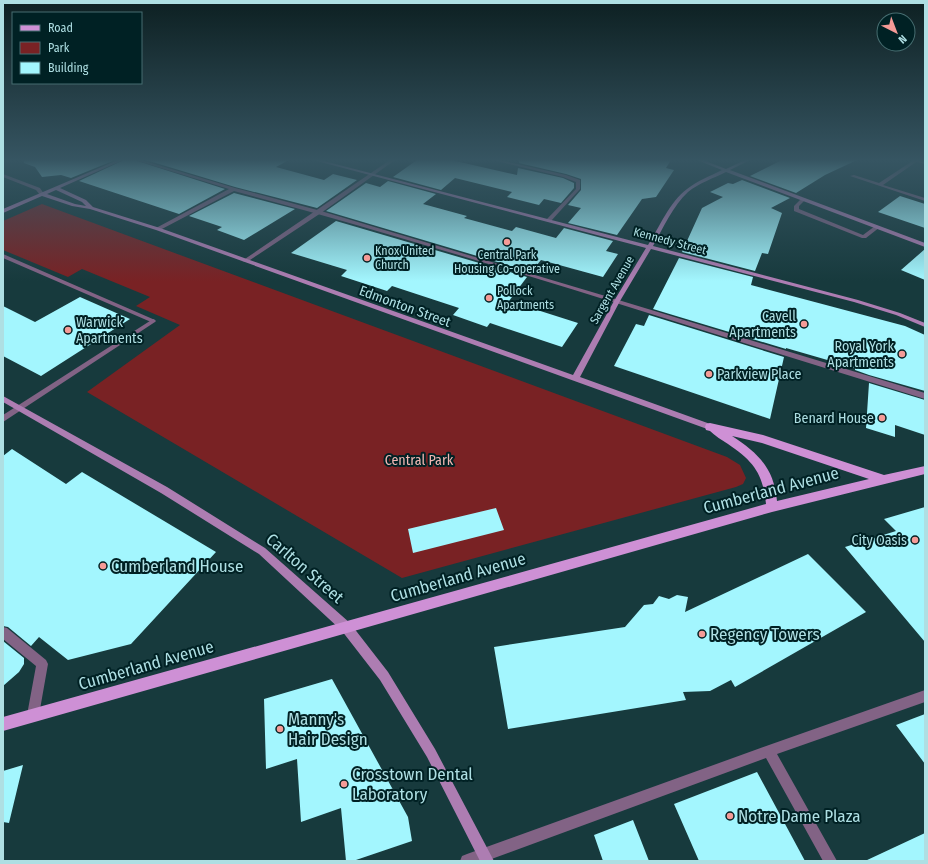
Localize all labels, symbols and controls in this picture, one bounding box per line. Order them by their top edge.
legend [12,12,142,84]
north arrow [876,12,916,52]
text: Road [48,21,73,35]
text: N [896,32,909,46]
text: Park [48,41,70,55]
text: Building [48,61,89,75]
street label: Kennedy Street [632,225,708,257]
marker: Central Park Housing Co-operative [502,237,512,247]
place label: Knox United Church [375,244,434,272]
place label: Central Park Housing Co-operative [454,248,560,276]
marker: Knox United Church [362,253,372,263]
street label: Sargent Avenue [587,253,637,327]
street label: Edmonton Street [357,282,453,331]
place label: Pollock Apartments [497,284,554,312]
marker: Pollock Apartments [484,293,494,303]
place label: Cavell Apartments [729,308,796,341]
place label: Warwick Apartments [76,314,143,347]
marker: Cavell Apartments [799,319,809,329]
marker: Warwick Apartments [63,325,73,335]
place label: Royal York Apartments [827,338,894,371]
marker: Royal York Apartments [897,349,907,359]
place label: Parkview Place [717,366,801,383]
marker: Parkview Place [704,369,714,379]
place label: Benard House [794,410,874,427]
marker: Benard House [877,413,887,423]
park label: Central Park [385,452,454,469]
street label: Cumberland Avenue [701,462,841,519]
street label: Carlton Street [261,529,348,608]
place label: City Oasis [851,532,907,549]
marker: City Oasis [910,535,920,545]
street label: Cumberland Avenue [388,548,528,607]
place label: Cumberland House [111,556,243,577]
marker: Cumberland House [98,561,108,571]
place label: Regency Towers [710,624,820,645]
marker: Regency Towers [697,629,707,639]
street label: Cumberland Avenue [76,636,216,695]
place label: Manny's Hair Design [288,709,368,750]
marker: Manny's Hair Design [275,724,285,734]
place label: Crosstown Dental Laboratory [352,764,473,805]
marker: Crosstown Dental Laboratory [339,779,349,789]
place label: Notre Dame Plaza [738,806,860,827]
marker: Notre Dame Plaza [725,811,735,821]

